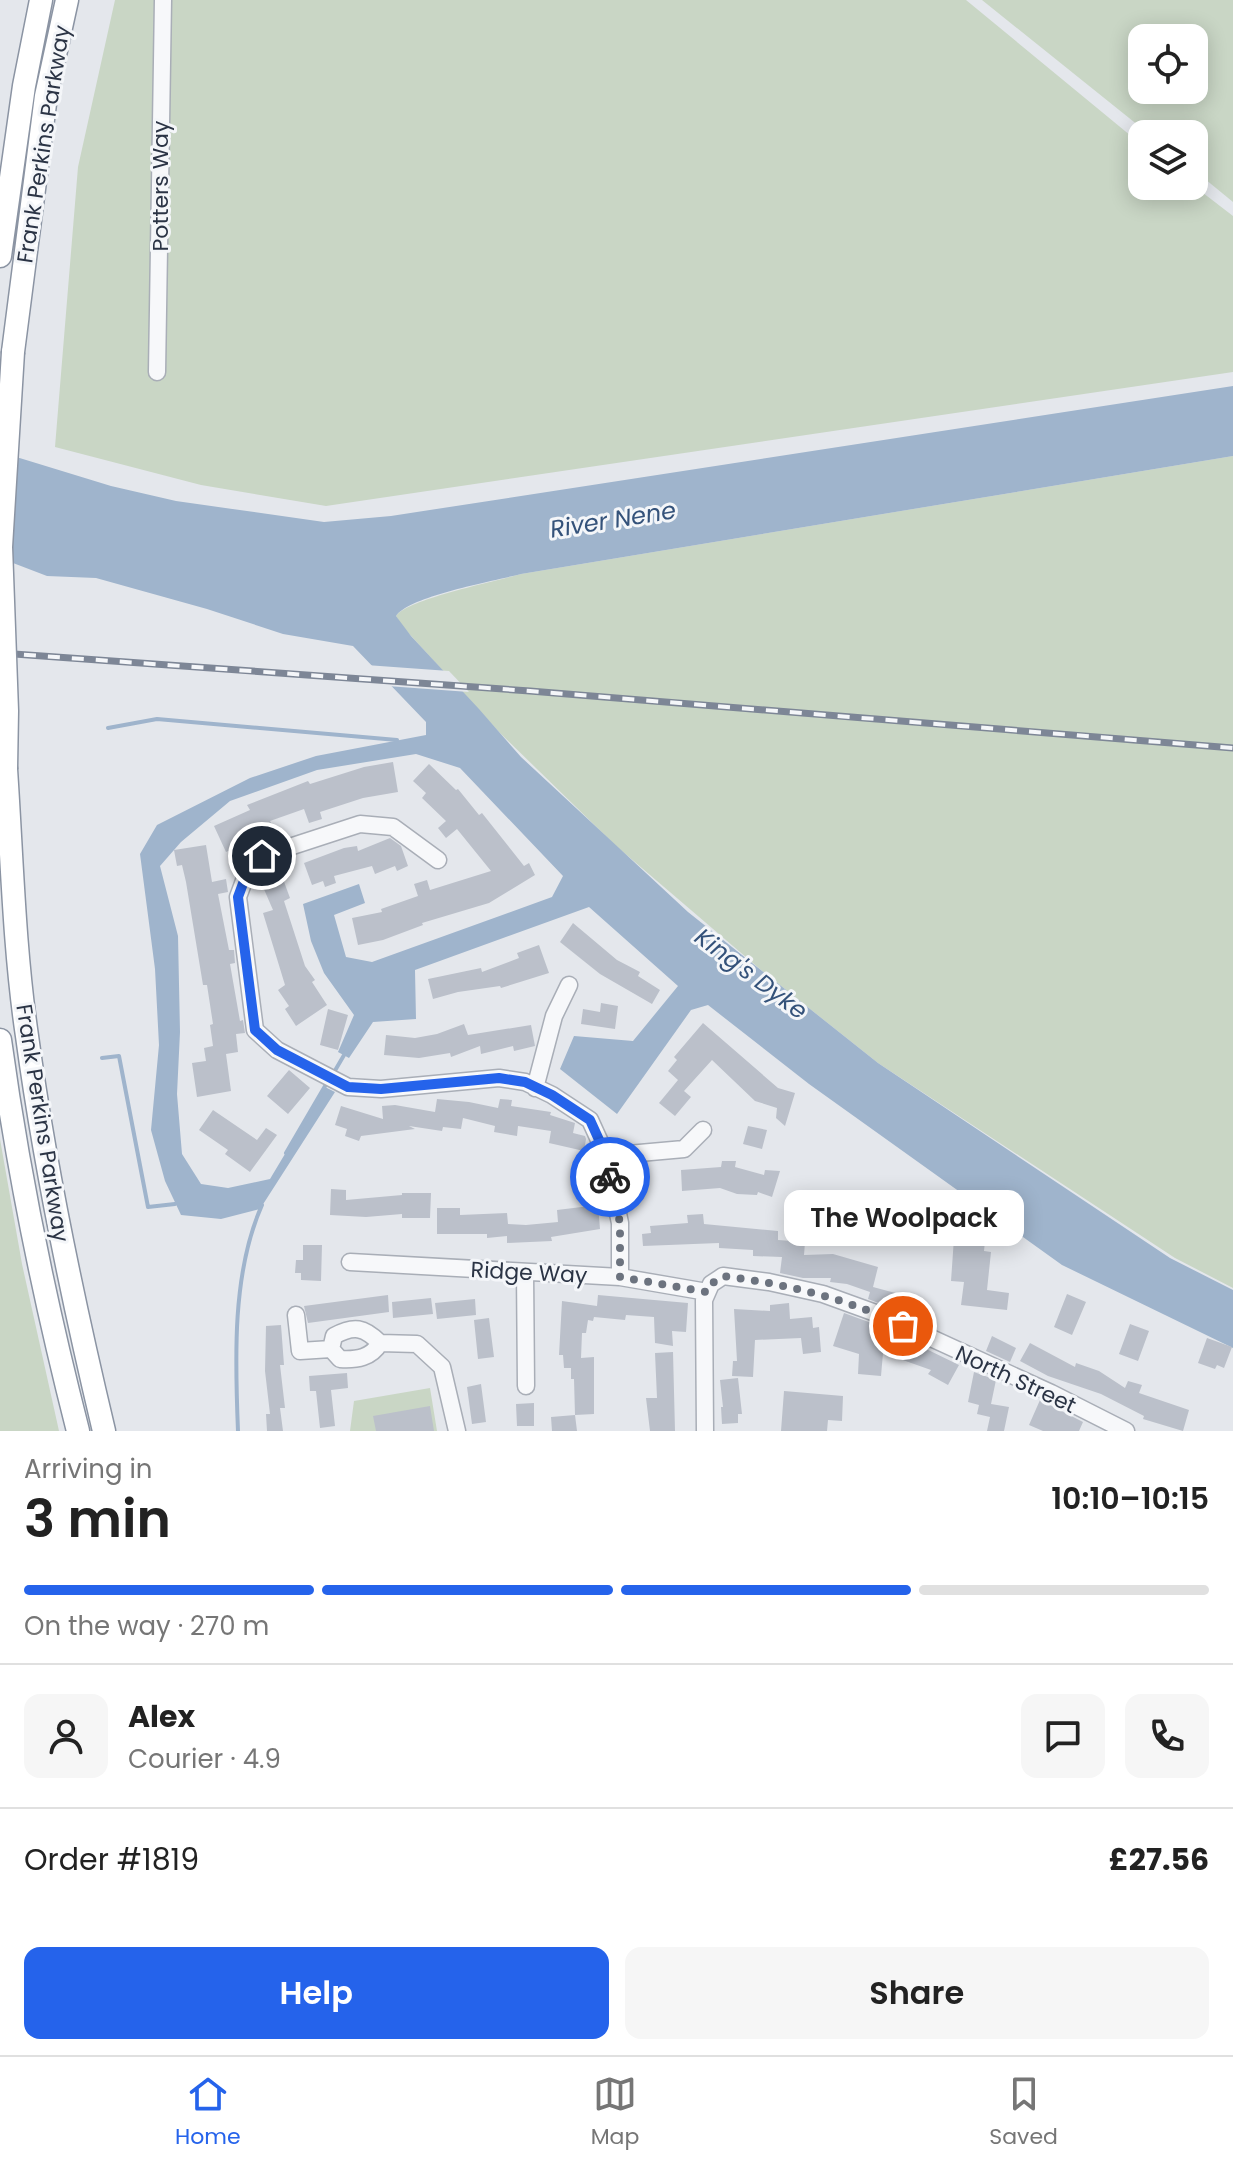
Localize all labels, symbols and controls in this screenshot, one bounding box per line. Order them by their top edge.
street label: Frank Perkins Parkway [9,22,78,265]
map controls [1128,24,1208,200]
button: locate [1128,24,1208,104]
street label: Potters Way [145,120,176,251]
button: layers [1128,120,1208,200]
water label: River Nene [548,493,678,546]
pin [228,822,296,890]
icon: home [240,834,284,878]
water label: King's Dyke [688,920,814,1027]
street label: Frank Perkins Parkway [8,1002,77,1245]
courier [570,1137,650,1217]
icon: bike [588,1155,632,1199]
callout: The Woolpack [783,1190,1023,1246]
text: The Woolpack [810,1200,998,1236]
street label: Ridge Way [470,1254,589,1291]
pin [869,1292,937,1360]
icon: bag [881,1304,925,1348]
street label: North Street [950,1338,1081,1421]
text: Arriving in [24,1451,153,1487]
text: 10:10–10:15 [1051,1477,1209,1520]
text: 3 min [24,1482,171,1555]
text: On the way · 270 m [24,1608,269,1644]
button: person [24,1694,108,1778]
button: chat [1021,1694,1105,1778]
button: phone [1125,1694,1209,1778]
text: Alex [128,1695,195,1738]
text: Courier · 4.9 [128,1741,281,1777]
text: Order #1819 [24,1838,199,1881]
text: £27.56 [1109,1838,1209,1881]
button: Help [24,1947,609,2039]
button: Share [625,1947,1209,2039]
tab: Home [175,2072,241,2153]
tab: Map [591,2072,639,2153]
tab: Saved [989,2072,1058,2153]

